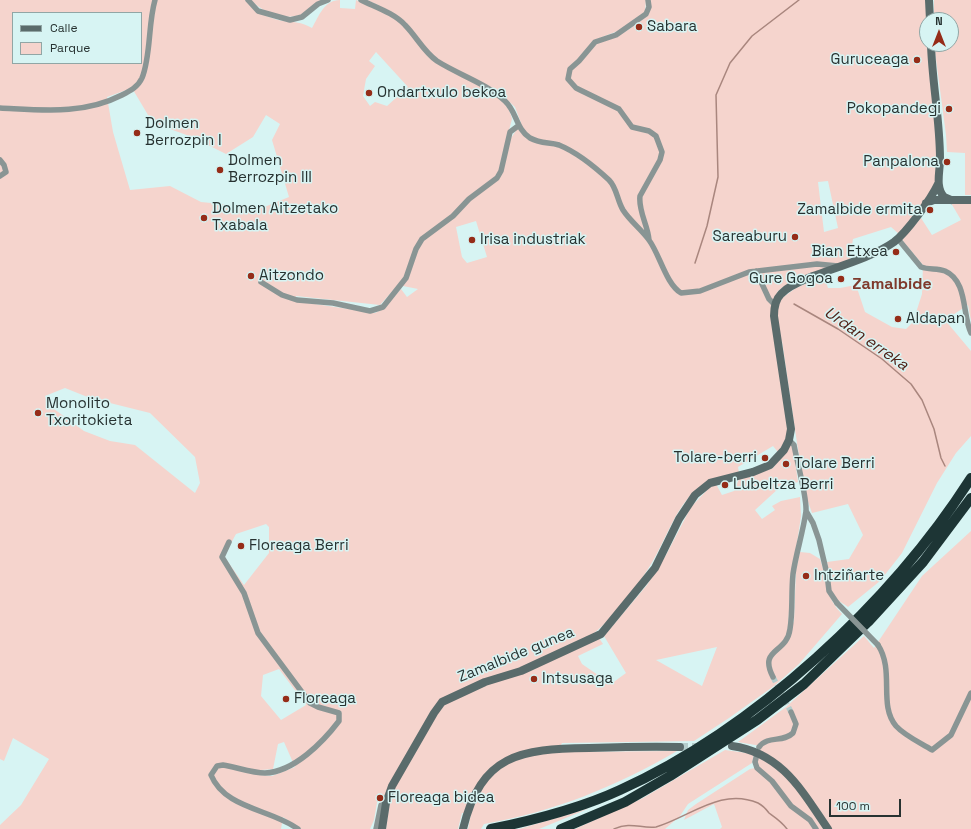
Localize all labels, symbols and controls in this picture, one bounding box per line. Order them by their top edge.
legend [12,12,142,64]
north arrow [919,12,959,52]
text: N [935,14,943,28]
place label: Sabara [647,18,697,36]
text: Calle [50,20,78,36]
marker: Sabara [634,22,644,32]
text: Parque [50,40,90,56]
place label: Guruceaga [831,51,909,69]
marker: Guruceaga [912,55,922,65]
place label: Ondartxulo bekoa [377,84,506,102]
marker: Ondartxulo bekoa [364,88,374,98]
place label: Pokopandegi [847,100,941,118]
marker: Pokopandegi [944,104,954,114]
place label: Dolmen Berrozpin I [145,115,222,150]
marker: Dolmen Berrozpin I [132,128,142,138]
place label: Dolmen Berrozpin III [228,152,312,187]
place label: Panpalona [863,153,939,171]
marker: Panpalona [942,157,952,167]
marker: Dolmen Berrozpin III [215,165,225,175]
place label: Dolmen Aitzetako Txabala [212,200,338,235]
place label: Zamalbide ermita [797,201,922,219]
marker: Zamalbide ermita [925,205,935,215]
marker: Dolmen Aitzetako Txabala [199,213,209,223]
place label: Sareaburu [713,228,787,246]
place label: Irisa industriak [480,231,586,249]
marker: Sareaburu [790,232,800,242]
marker: Irisa industriak [467,235,477,245]
place label: Bian Etxea [811,243,888,261]
marker: Bian Etxea [891,247,901,257]
place label: Aitzondo [259,267,324,285]
place label: Gure Gogoa [749,270,833,288]
marker: Aitzondo [246,271,256,281]
marker: Gure Gogoa [836,274,846,284]
district label: Zamalbide [852,275,932,295]
water label: Urdan erreka [820,303,912,375]
place label: Aldapan [906,310,965,328]
marker: Aldapan [893,314,903,324]
place label: Monolito Txoritokieta [46,395,132,430]
marker: Monolito Txoritokieta [33,408,43,418]
place label: Tolare-berri [674,449,757,467]
marker: Tolare-berri [760,453,770,463]
place label: Tolare Berri [794,455,875,473]
marker: Tolare Berri [781,459,791,469]
place label: Lubeltza Berri [733,476,833,494]
marker: Lubeltza Berri [720,480,730,490]
place label: Floreaga Berri [249,537,349,555]
marker: Floreaga Berri [236,541,246,551]
place label: Intziñarte [814,567,884,585]
marker: Intziñarte [801,571,811,581]
street label: Zamalbide gunea [455,623,577,687]
place label: Intsusaga [542,670,613,688]
marker: Intsusaga [529,674,539,684]
place label: Floreaga [294,690,356,708]
marker: Floreaga [281,694,291,704]
place label: Floreaga bidea [388,789,494,807]
scale bar [831,791,903,817]
marker: Floreaga bidea [375,793,385,803]
text: 100 m [836,798,870,814]

